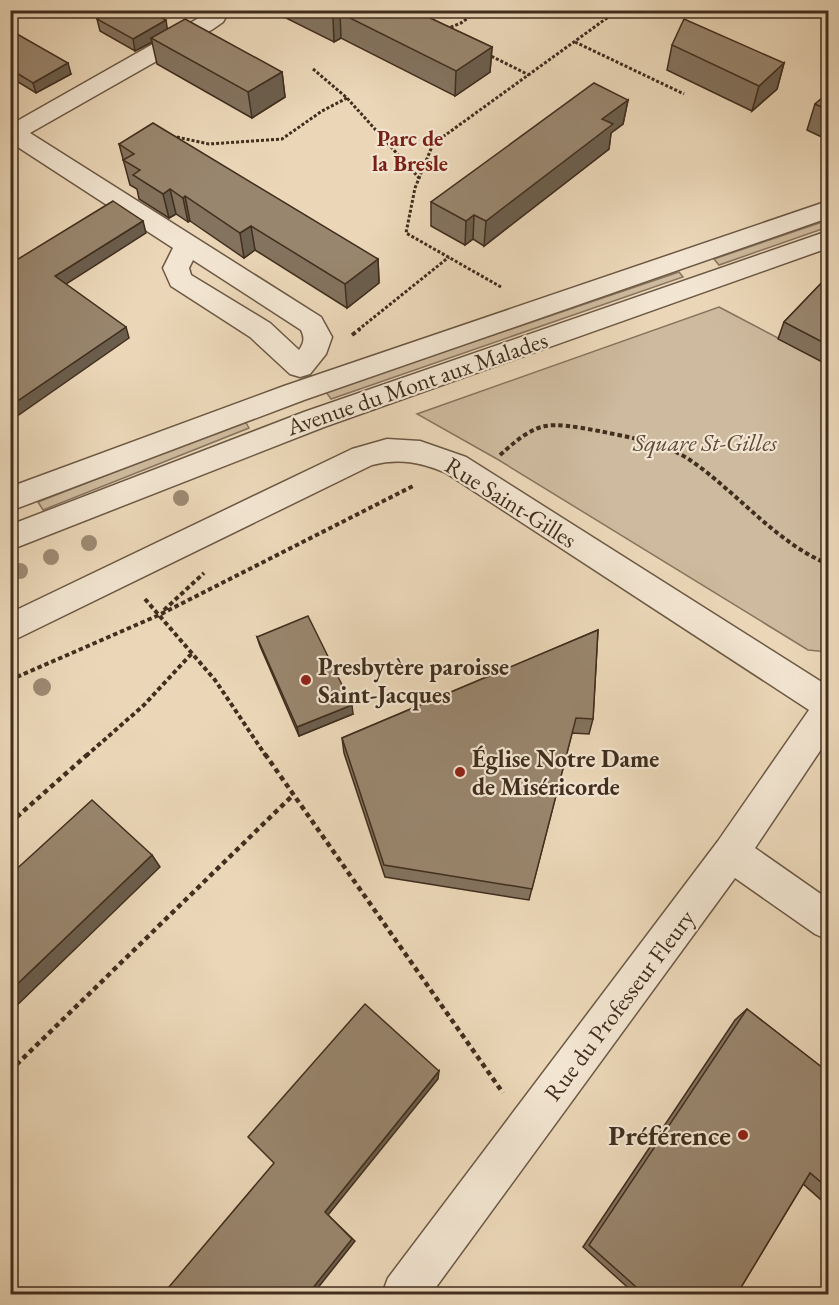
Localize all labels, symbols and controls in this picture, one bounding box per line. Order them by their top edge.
district label: Parc de la Bresle [372,124,448,178]
street label: Avenue du Mont aux Malades [281,324,552,443]
park label: Square St-Gilles [632,427,777,459]
street label: Rue Saint-Gilles [439,449,583,555]
place label: Presbytère paroisse Saint-Jacques [318,651,509,711]
marker: Presbytère paroisse Saint-Jacques [299,673,313,687]
place label: Église Notre Dame de Miséricorde [472,743,659,802]
marker: Église Notre Dame de Miséricorde [453,765,467,779]
street label: Rue du Professeur Fleury [537,903,701,1107]
place label: Préférence [608,1117,731,1153]
marker: Préférence [736,1128,750,1142]

